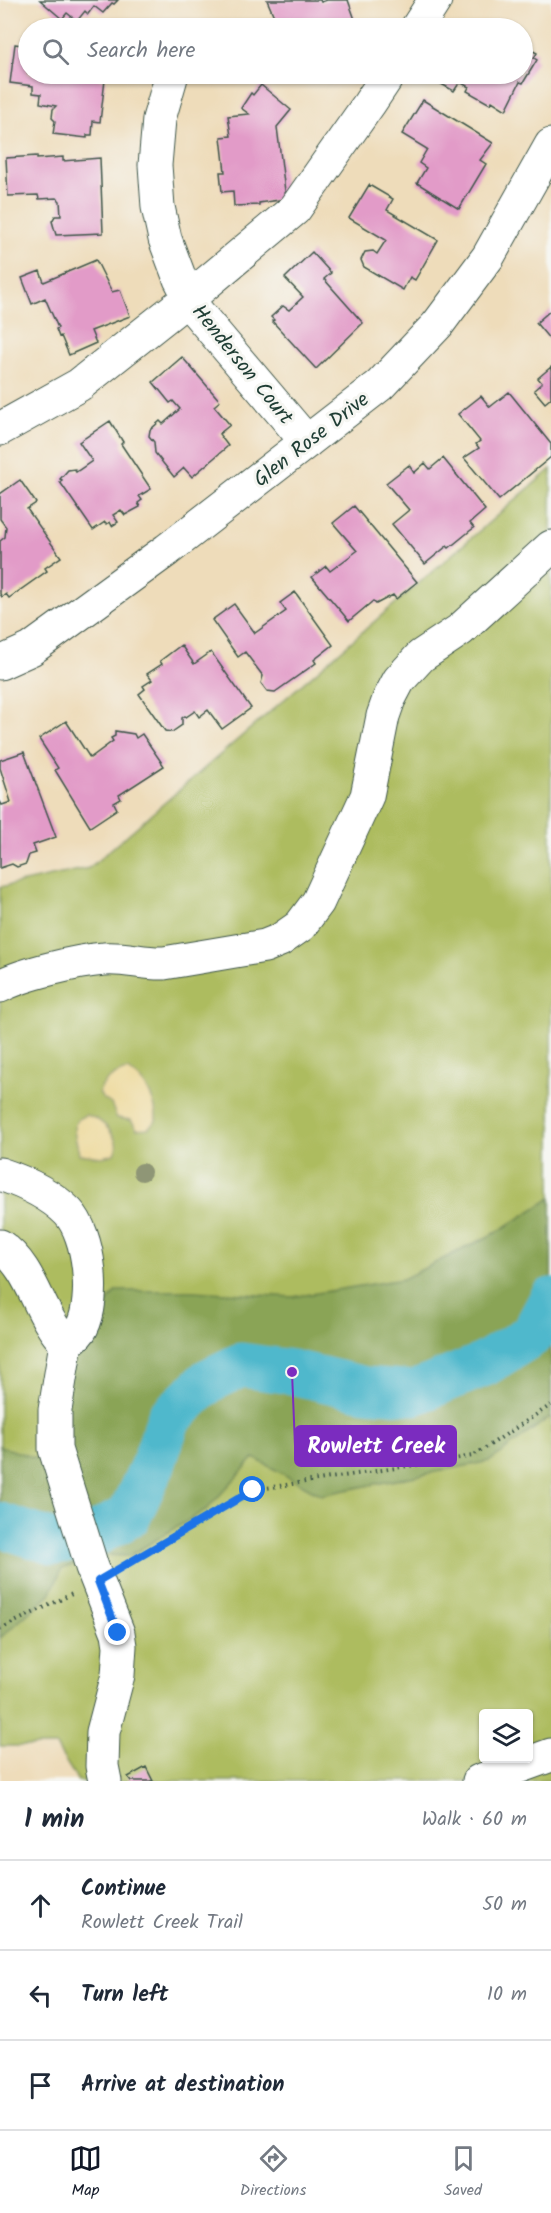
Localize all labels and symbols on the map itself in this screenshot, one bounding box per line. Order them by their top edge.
street label: Henderson Court [183,297,301,433]
street label: Glen Rose Drive [247,384,377,496]
callout: Rowlett Creek [295,1426,456,1466]
text: Rowlett Creek [307,1430,446,1465]
route start [239,1476,265,1502]
route end [104,1619,130,1645]

